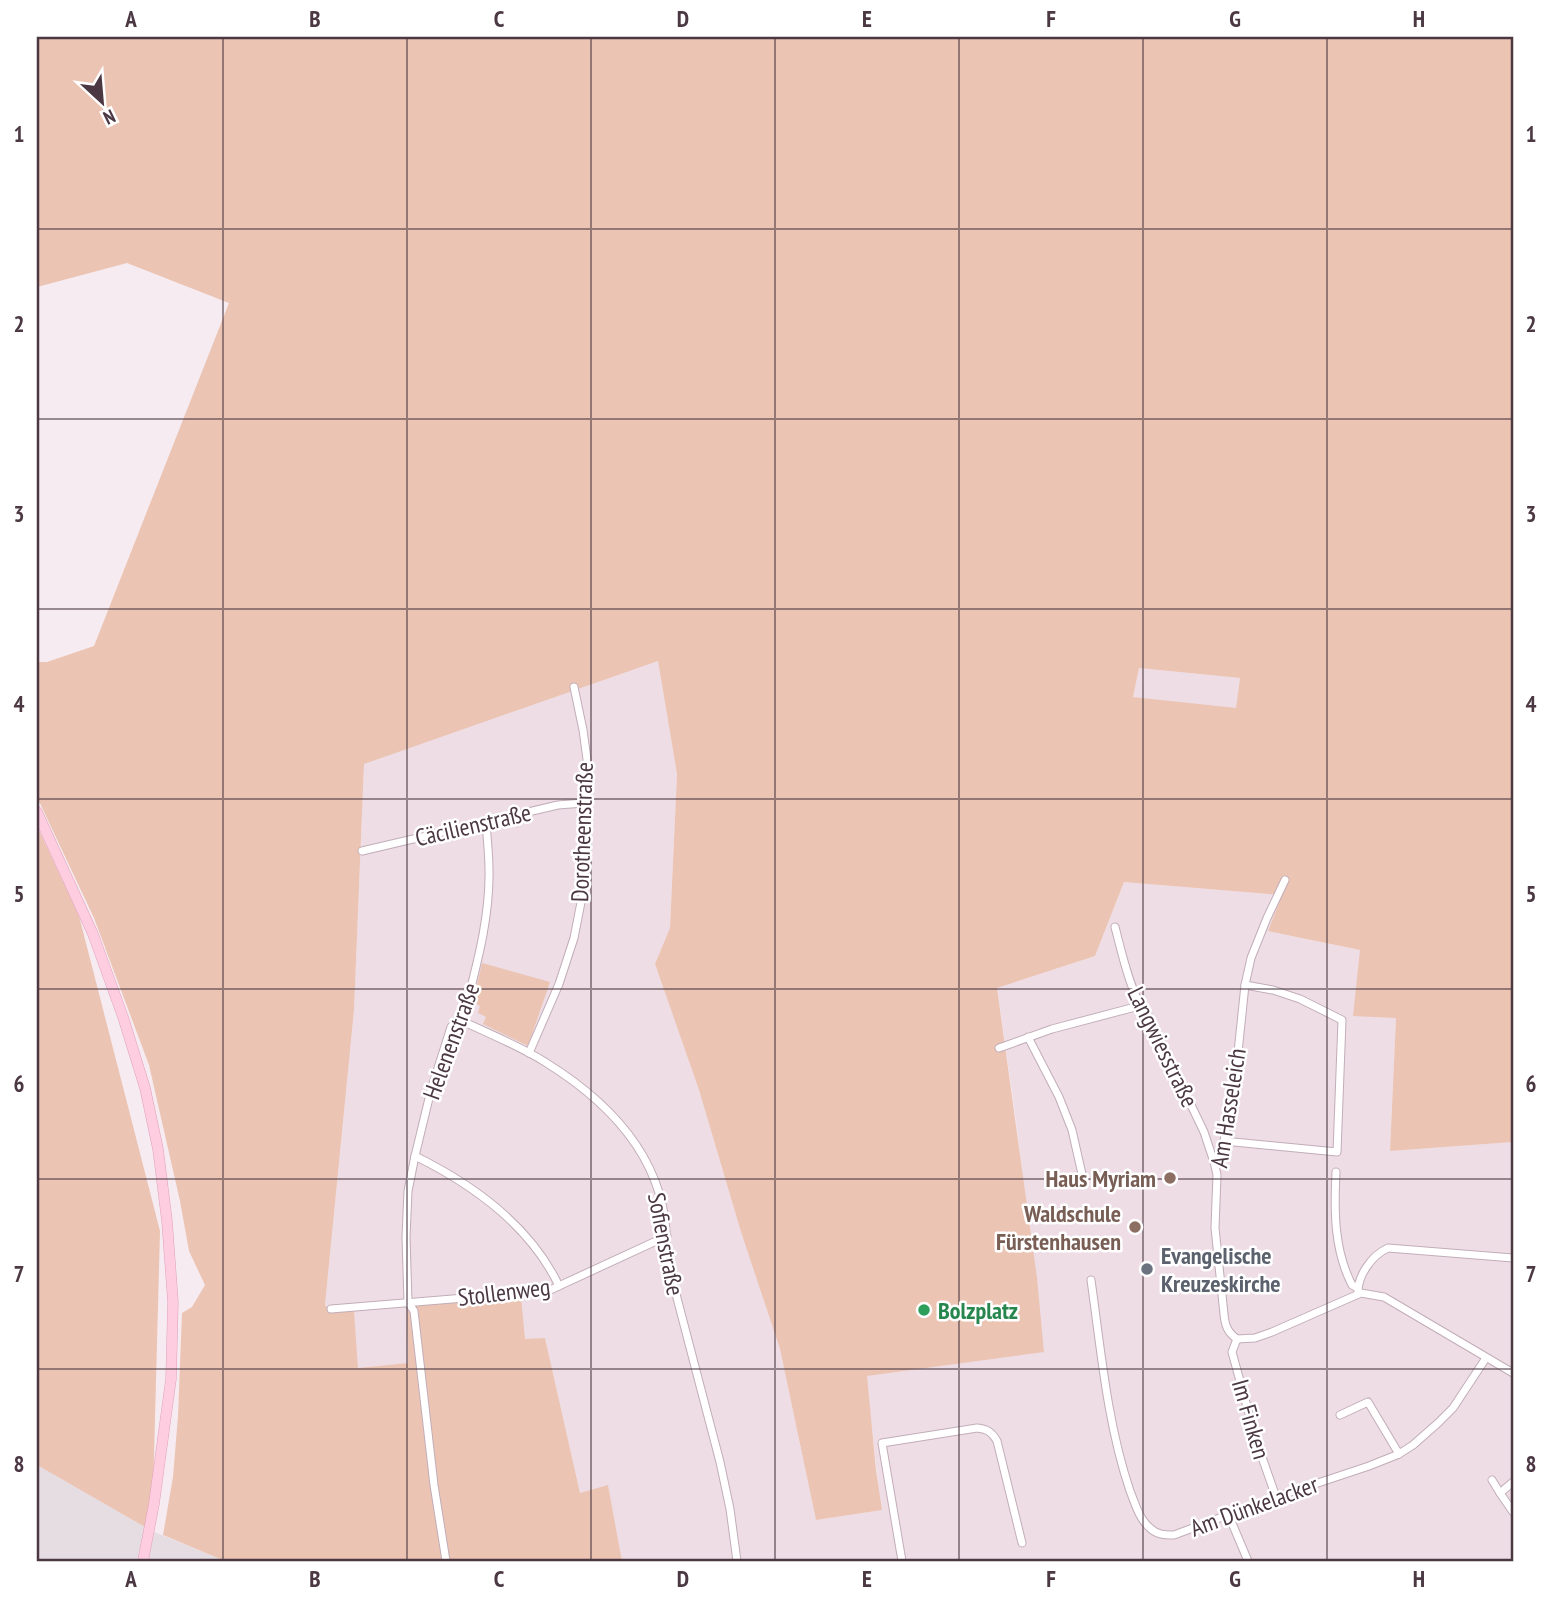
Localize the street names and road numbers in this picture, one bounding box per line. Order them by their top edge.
street label: Dorotheenstraße [564,762,600,902]
street label: Cäcilienstraße [412,797,534,853]
street label: Helenenstraße [416,978,486,1104]
street label: Langwiesstraße [1121,982,1205,1112]
street label: Am Hasseleich [1203,1046,1253,1170]
street label: Sofienstraße [641,1190,691,1298]
street label: Stollenweg [456,1271,552,1313]
street label: Im Finken [1225,1376,1277,1462]
street label: Am Dünkelacker [1186,1468,1323,1543]

